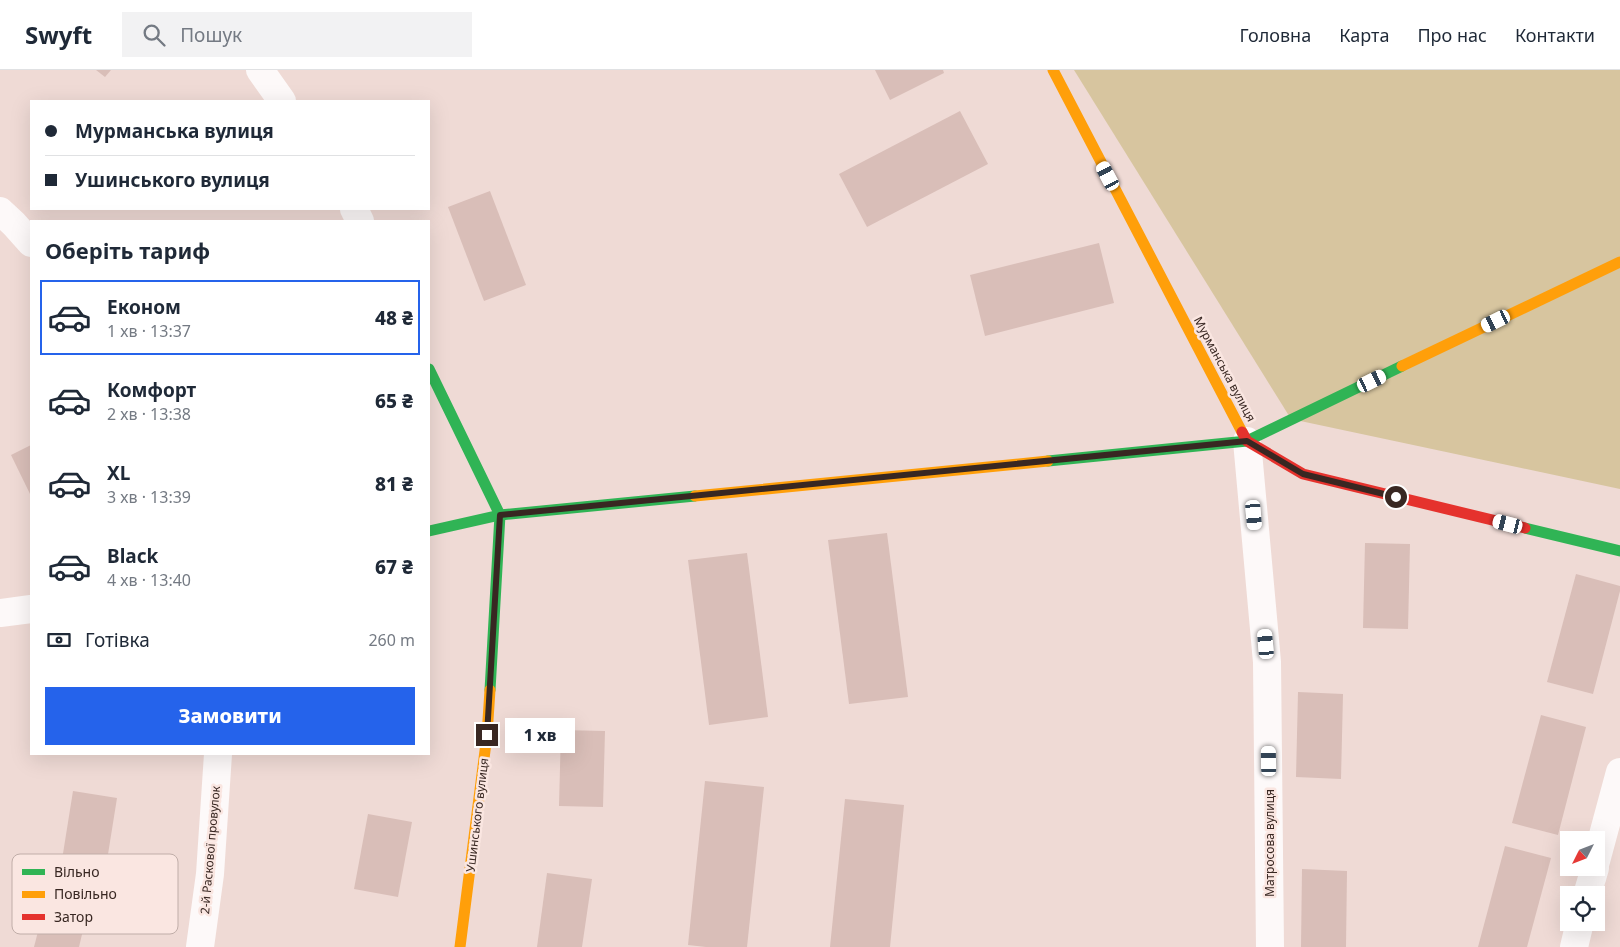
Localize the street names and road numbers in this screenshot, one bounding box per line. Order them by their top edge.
street label: Мурманська вулиця [1190,313,1260,425]
street label: Ушинського вулиця [462,757,492,873]
street label: 2-й Раскової провулок [196,785,224,915]
street label: Матросова вулиця [1261,789,1278,897]

